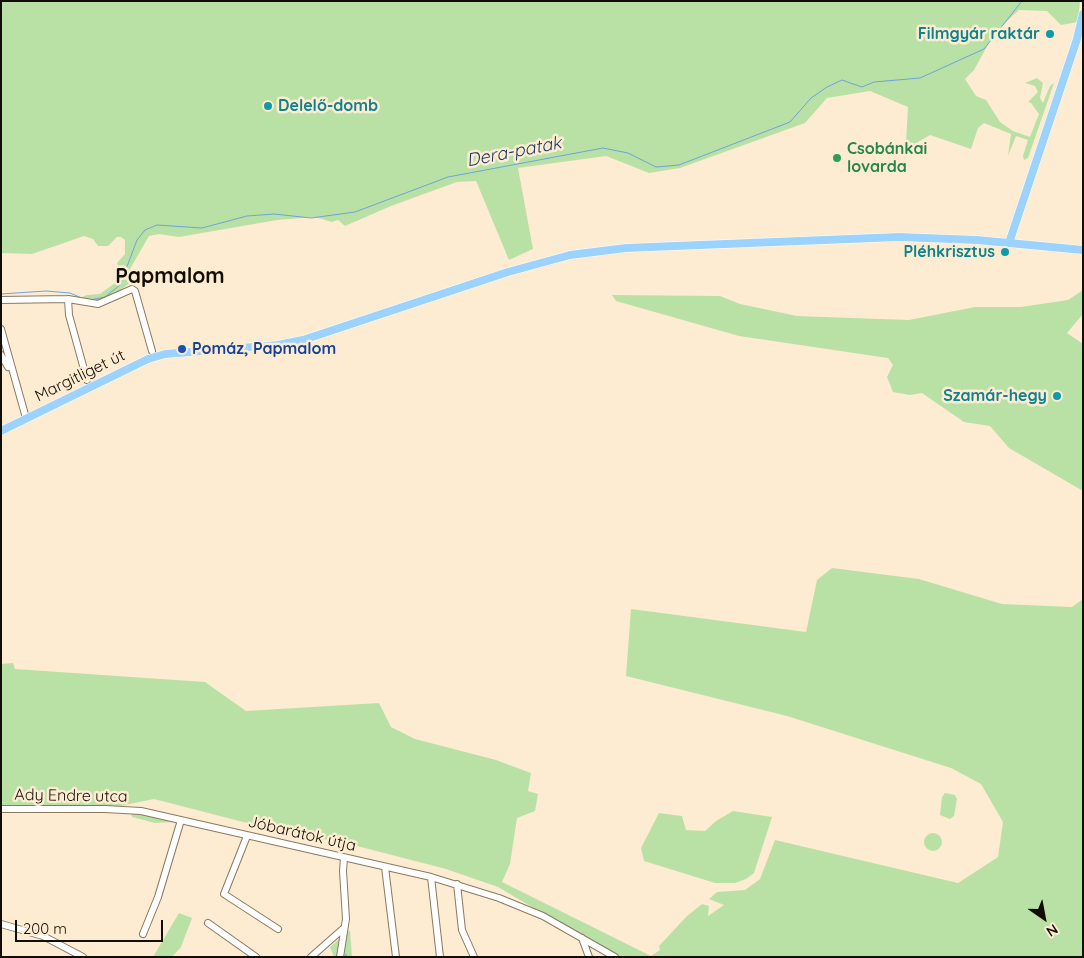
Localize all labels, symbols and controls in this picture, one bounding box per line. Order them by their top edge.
place label: Filmgyár raktár [918,24,1040,44]
marker: Filmgyár raktár [1044,28,1056,40]
place label: Delelő-domb [278,96,378,116]
marker: Delelő-domb [262,100,274,112]
water label: Dera-patak [465,132,563,172]
place label: Csobánkai lovarda [847,139,927,177]
marker: Csobánkai lovarda [831,152,843,164]
place label: Pléhkrisztus [903,242,995,262]
marker: Pléhkrisztus [999,246,1011,258]
district label: Papmalom [115,264,225,290]
place label: Pomáz, Papmalom [192,339,336,359]
marker: Pomáz, Papmalom [176,343,188,355]
street label: Margitliget út [32,346,128,406]
place label: Szamár-hegy [943,386,1047,406]
marker: Szamár-hegy [1051,390,1063,402]
street label: Ady Endre utca [14,785,128,807]
street label: Jóbarátok útja [246,812,358,856]
north arrow [1019,893,1069,943]
scale bar [18,910,165,942]
text: 200 m [23,919,67,938]
text: N [1043,920,1061,941]

